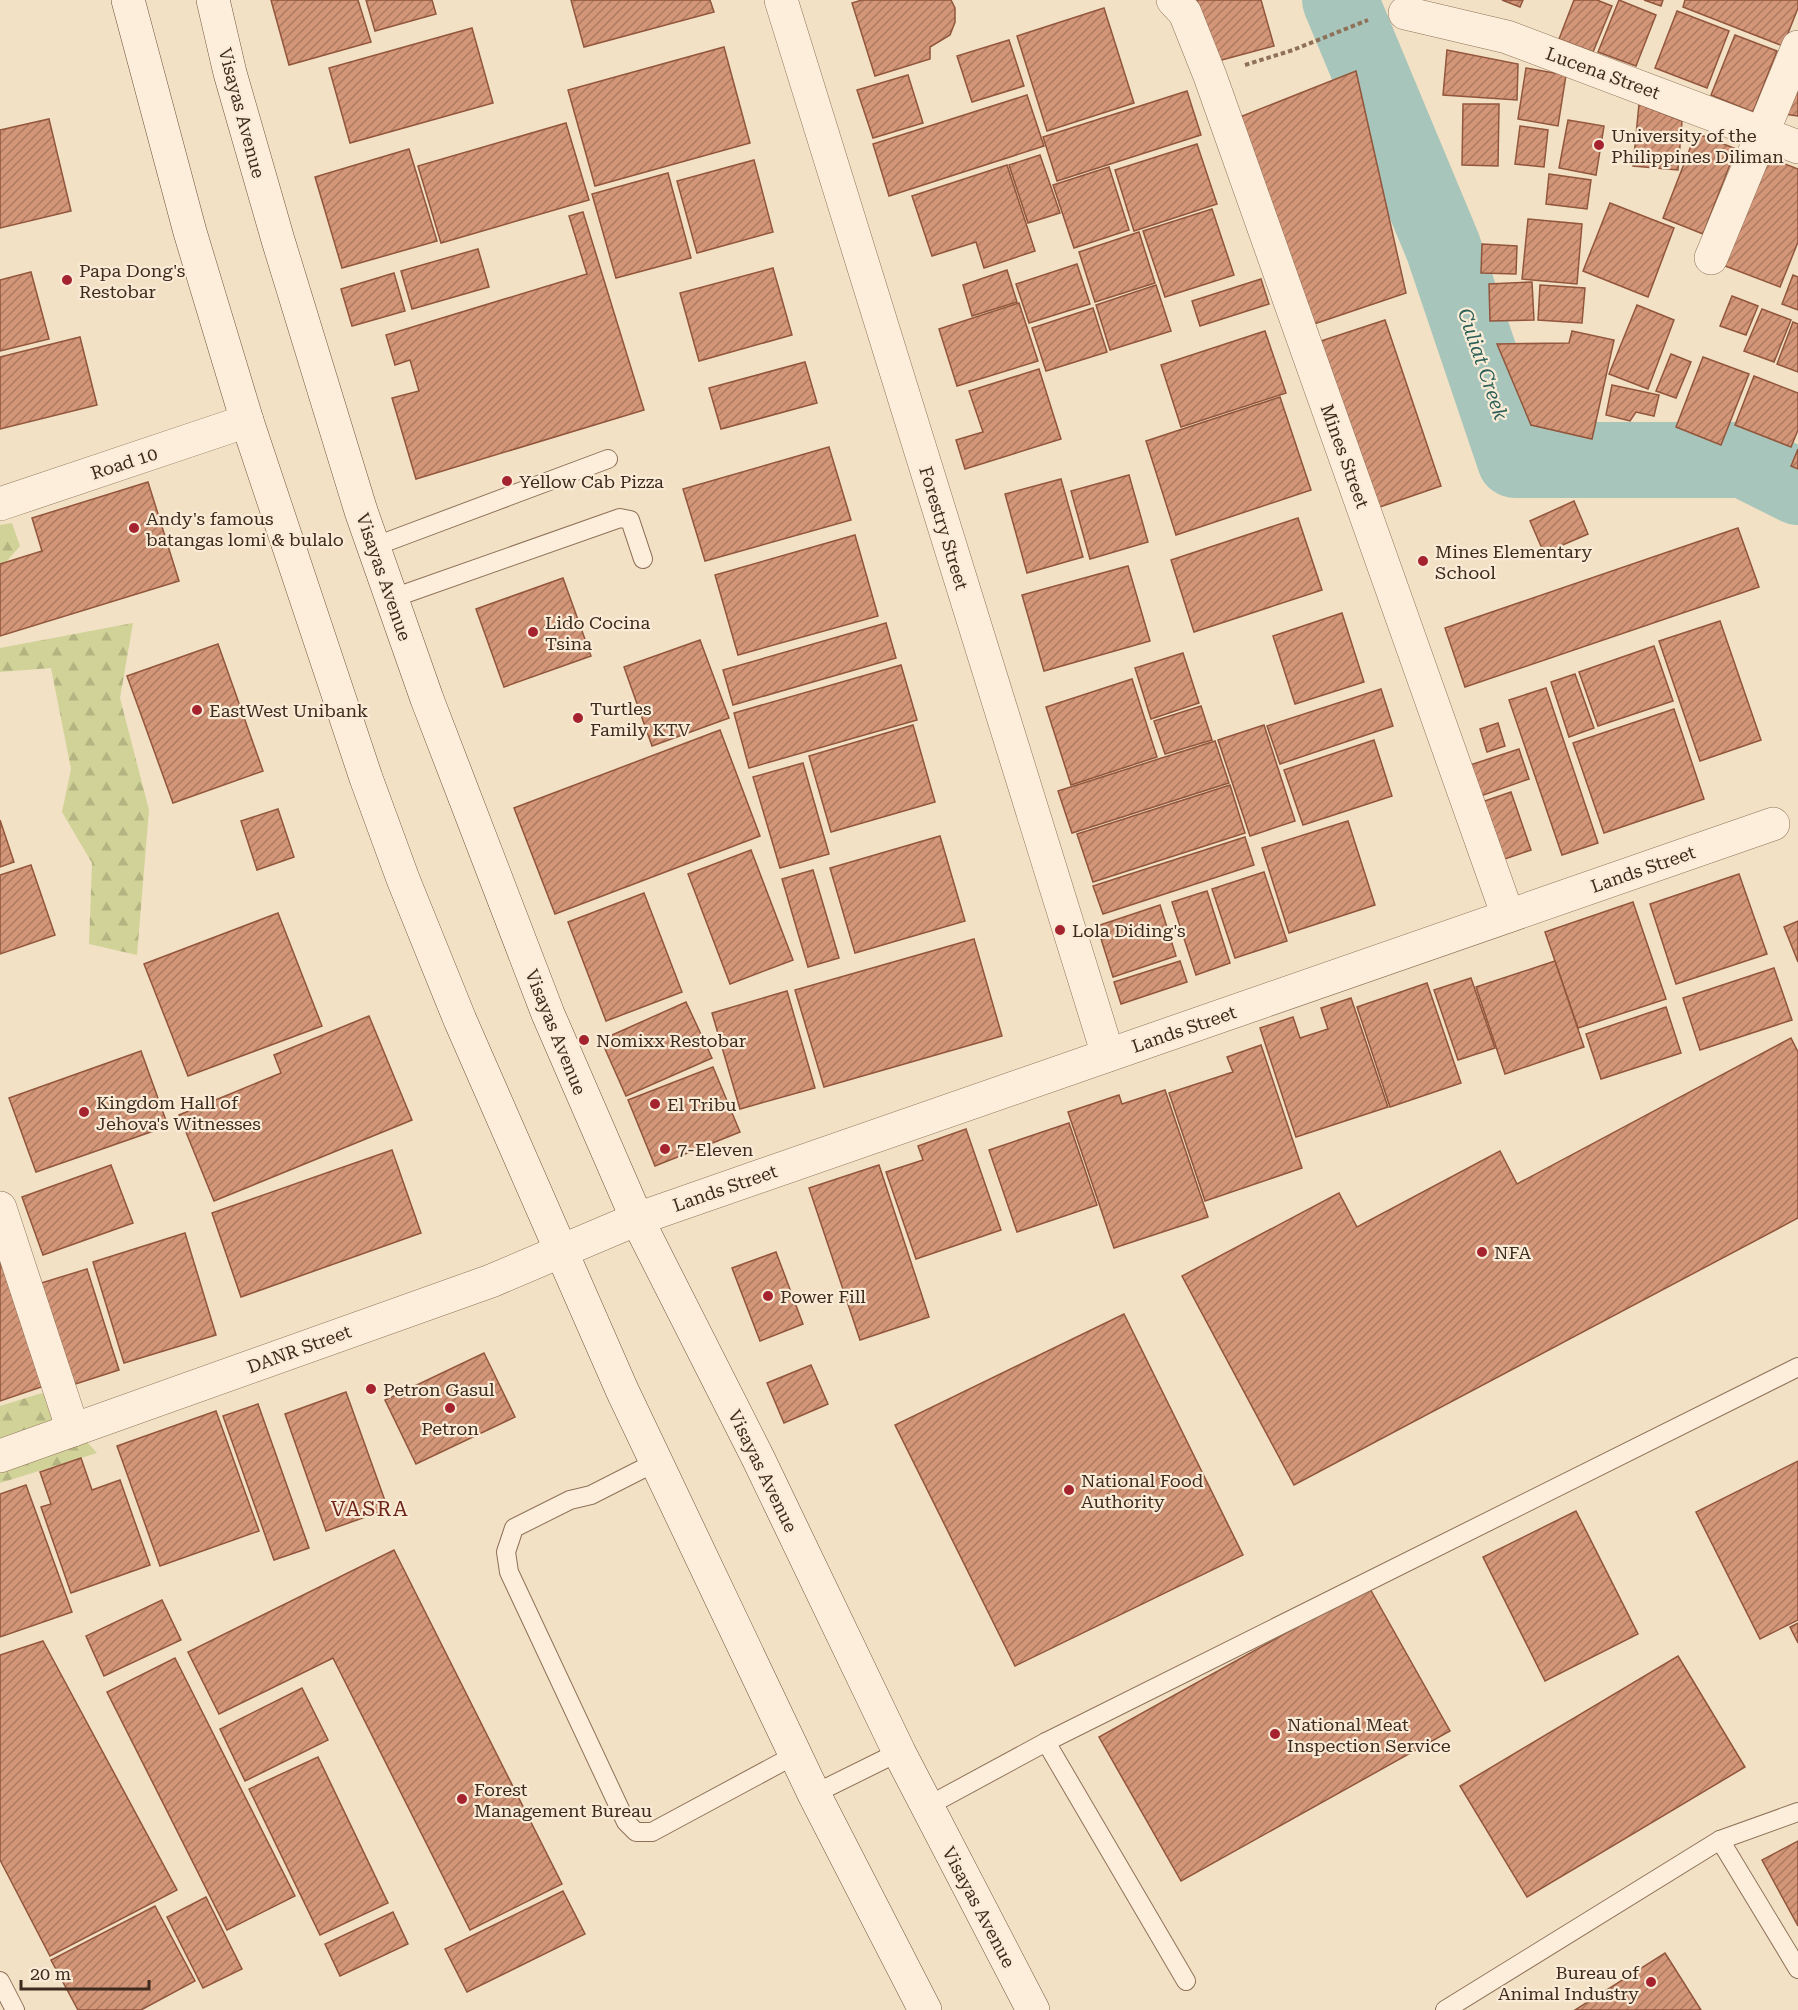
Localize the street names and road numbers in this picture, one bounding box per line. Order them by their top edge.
street label: Lucena Street [1543,43,1663,103]
street label: Visayas Avenue [215,46,269,180]
street label: Mines Street [1316,401,1374,511]
street label: Road 10 [88,442,160,484]
street label: Forestry Street [915,464,973,593]
street label: Visayas Avenue [352,510,416,644]
street label: Lands Street [1588,841,1698,897]
street label: Visayas Avenue [521,966,591,1098]
street label: Lands Street [1129,1001,1239,1057]
street label: Lands Street [670,1160,780,1216]
street label: DANR Street [244,1320,354,1378]
street label: Visayas Avenue [724,1406,802,1536]
street label: Visayas Avenue [938,1843,1020,1971]

